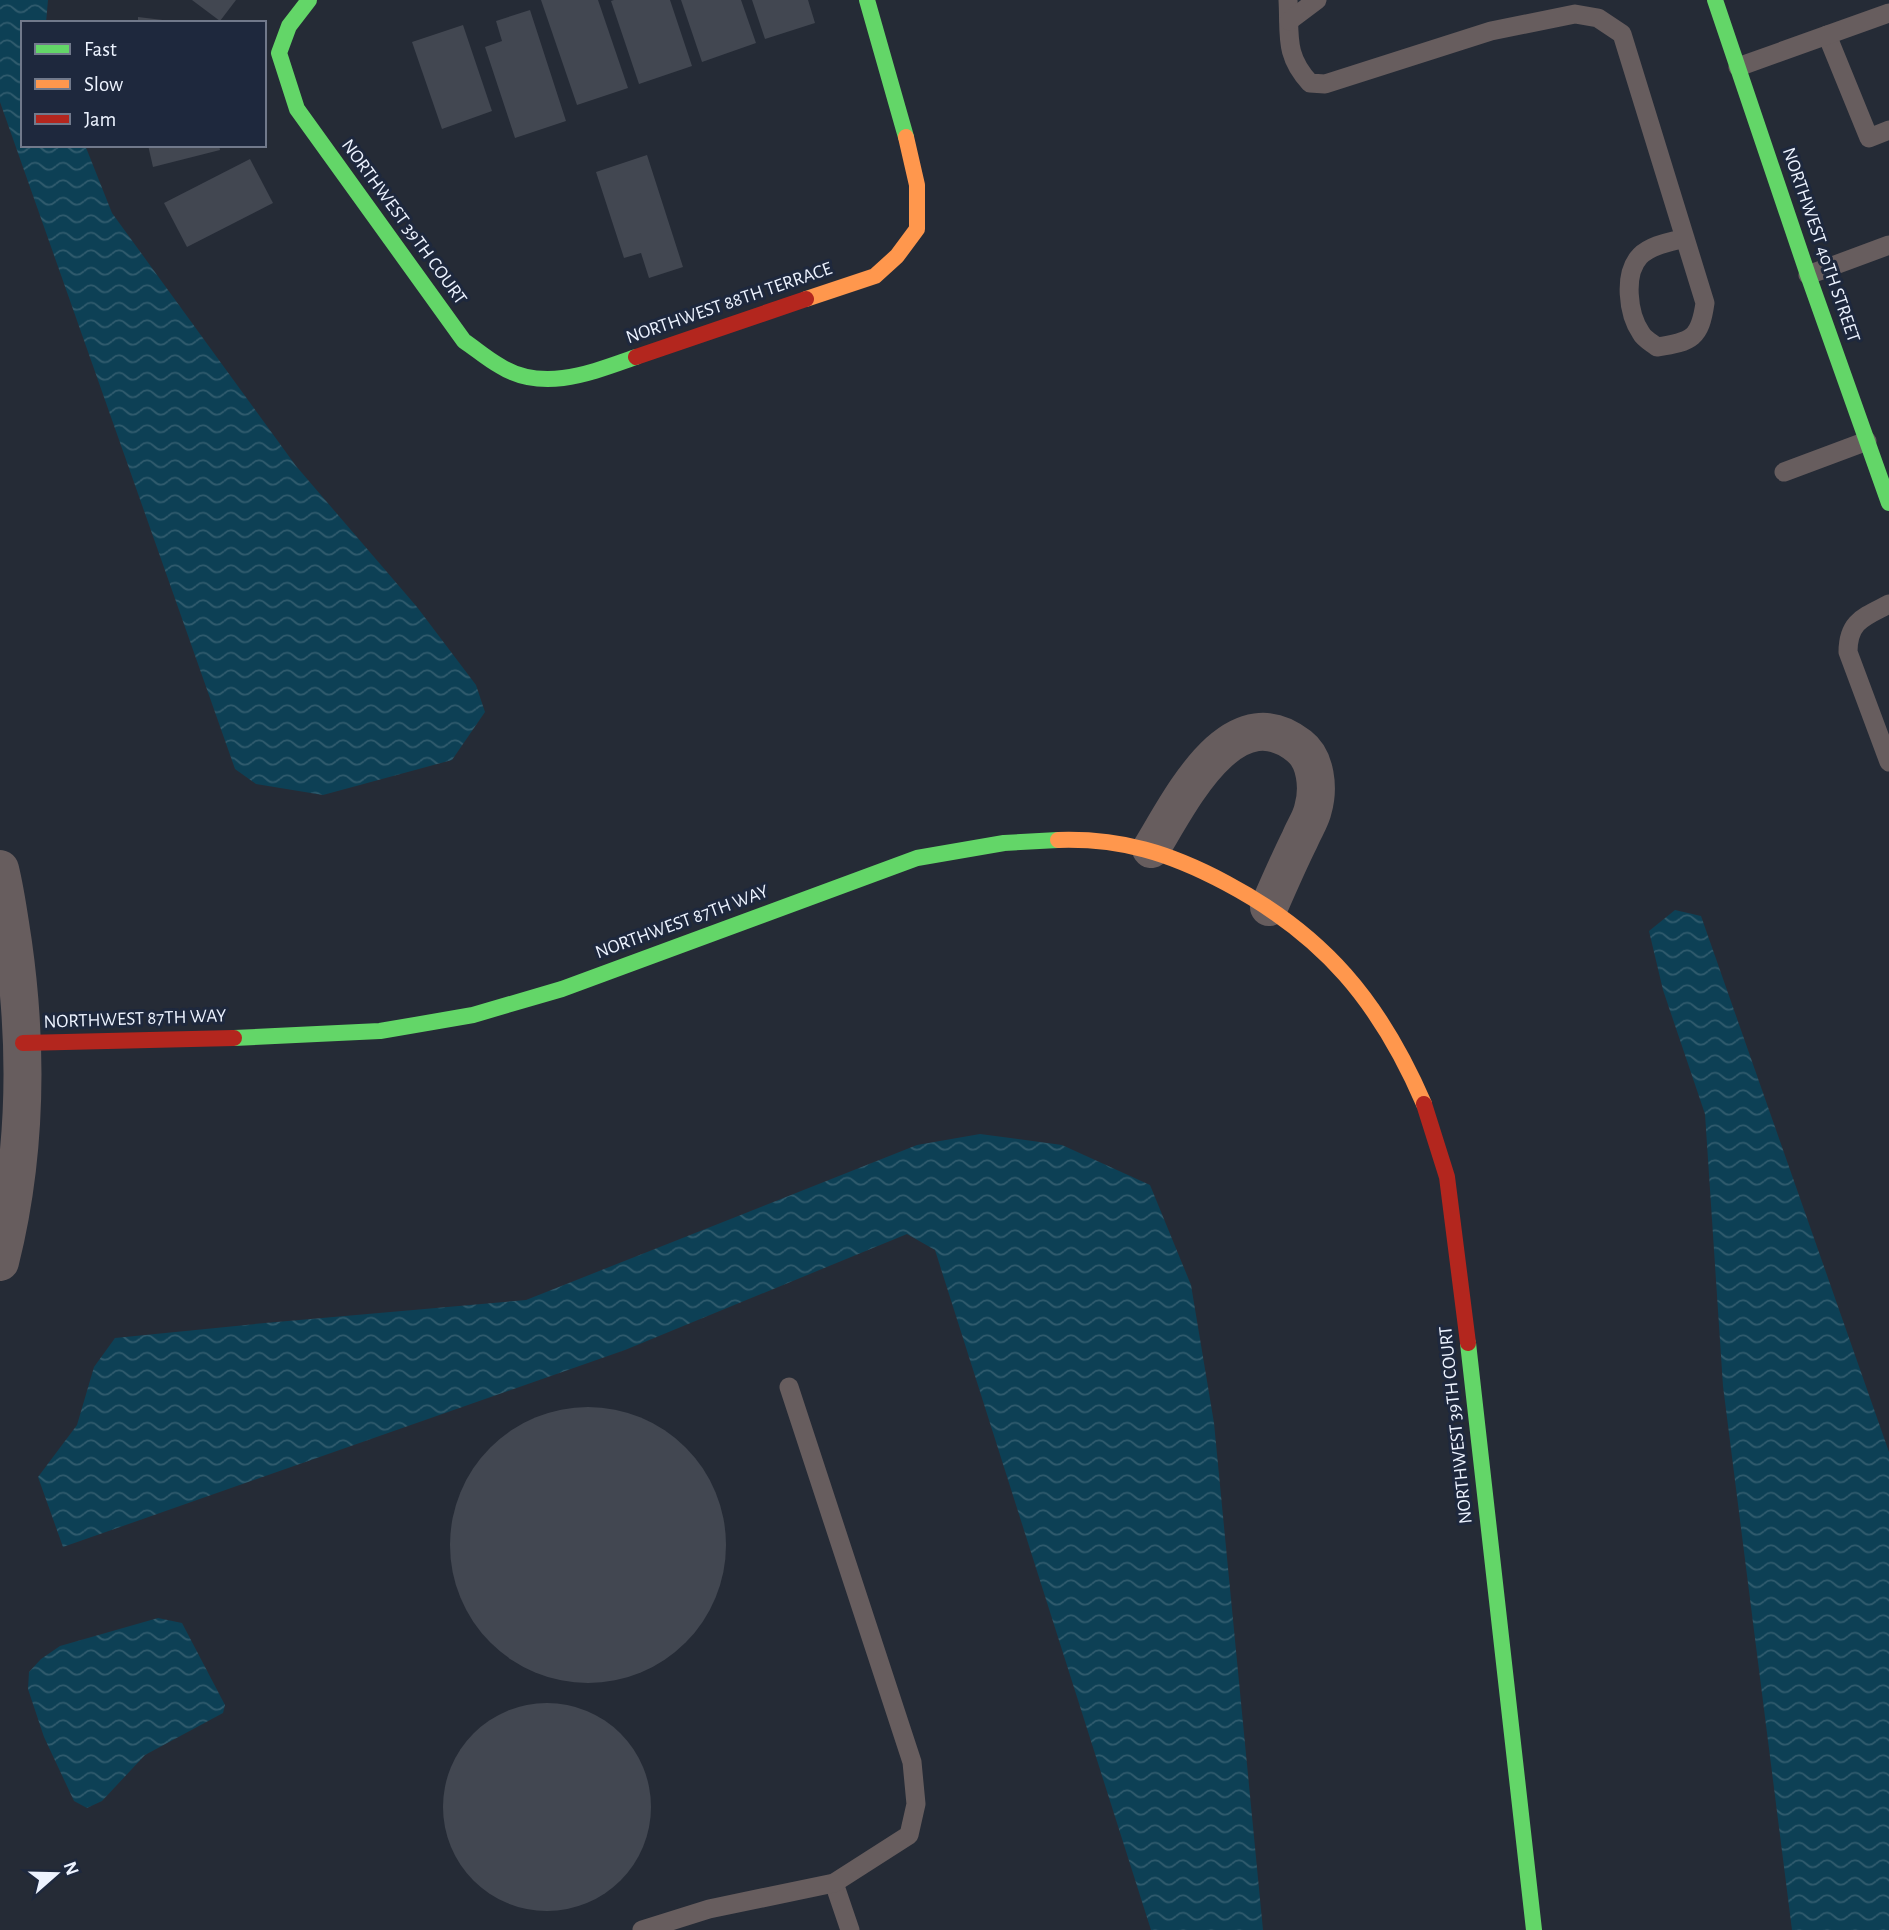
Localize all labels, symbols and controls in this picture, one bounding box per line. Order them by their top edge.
legend [21,21,266,147]
text: Fast [84,39,117,60]
text: Slow [84,74,123,95]
text: Jam [84,109,116,130]
street label: NORTHWEST 39TH COURT [338,136,470,308]
street label: NORTHWEST 40TH STREET [1779,145,1863,345]
street label: NORTHWEST 88TH TERRACE [624,259,834,347]
street label: NORTHWEST 87TH WAY [593,882,771,962]
street label: NORTHWEST 87TH WAY [43,1006,227,1032]
street label: NORTHWEST 39TH COURT [1436,1325,1476,1525]
north arrow [21,1839,91,1909]
text: N [59,1859,82,1878]

